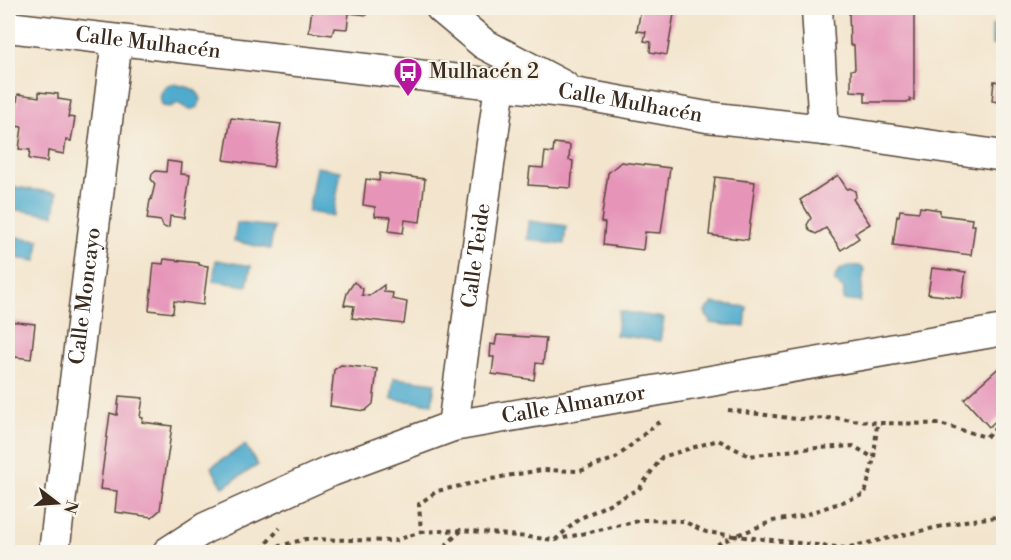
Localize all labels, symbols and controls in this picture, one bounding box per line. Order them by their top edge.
street label: Calle Mulhacén [74,22,223,65]
bus stop icon: Mulhacén 2 [392,56,424,98]
place label: Mulhacén 2 [429,59,539,85]
street label: Calle Mulhacén [557,79,705,129]
street label: Calle Teide [456,202,497,310]
street label: Calle Moncayo [64,226,107,366]
street label: Calle Almanzor [500,380,648,430]
north arrow [27,473,87,533]
text: N [59,498,82,516]

